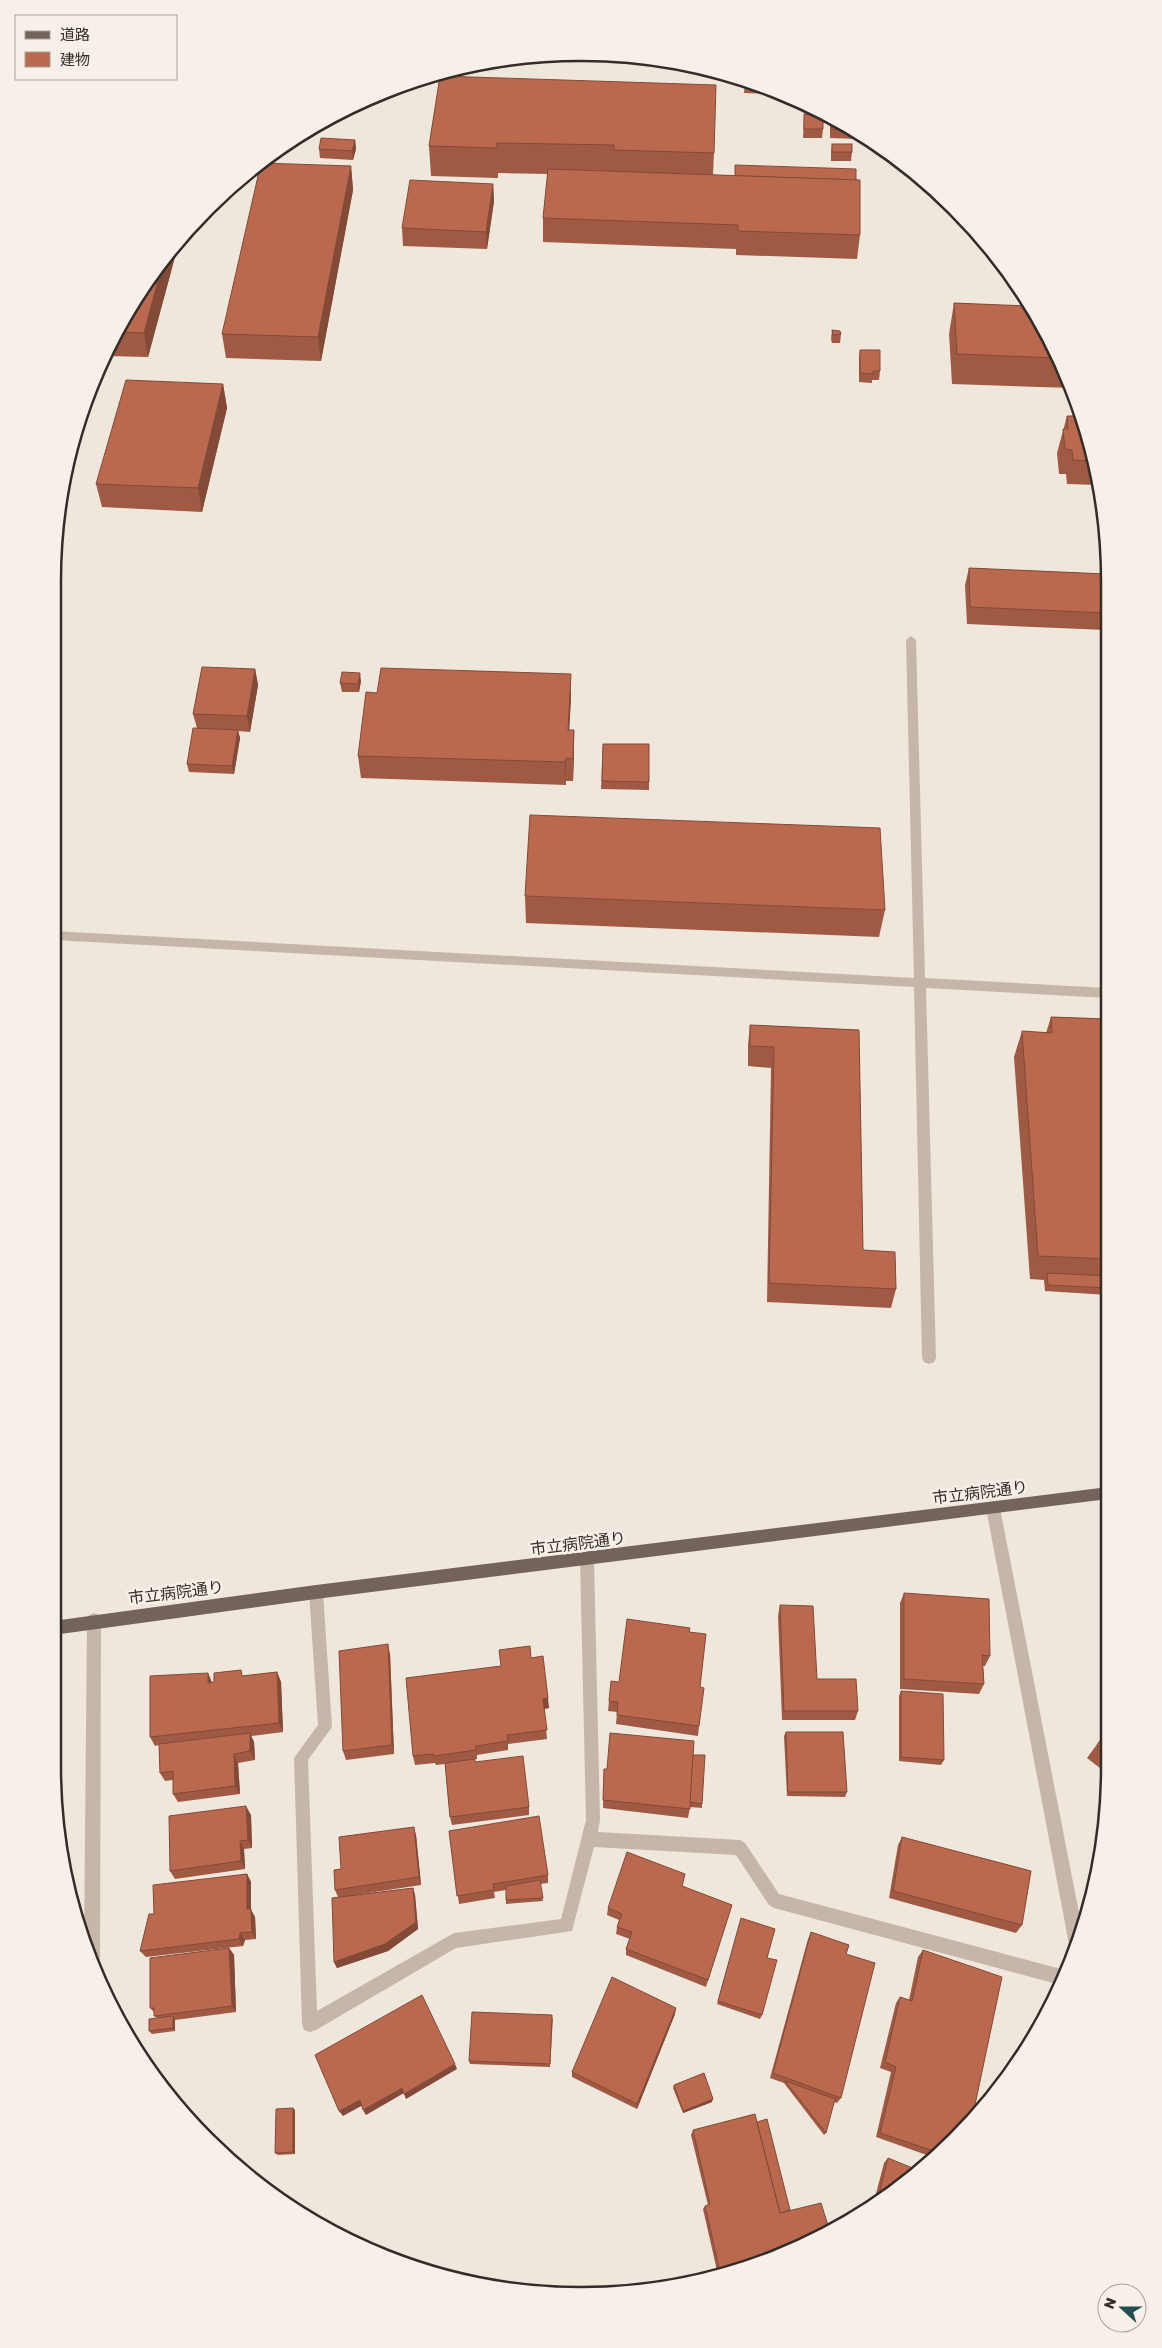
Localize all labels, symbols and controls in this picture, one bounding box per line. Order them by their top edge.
legend [15,15,178,80]
text: 道路 [60,25,90,43]
text: 建物 [60,50,90,68]
street label: 市立病院通り [931,1476,1029,1508]
street label: 市立病院通り [529,1527,627,1559]
street label: 市立病院通り [127,1576,225,1608]
north arrow [1097,2283,1147,2333]
text: N [1100,2295,1119,2311]

